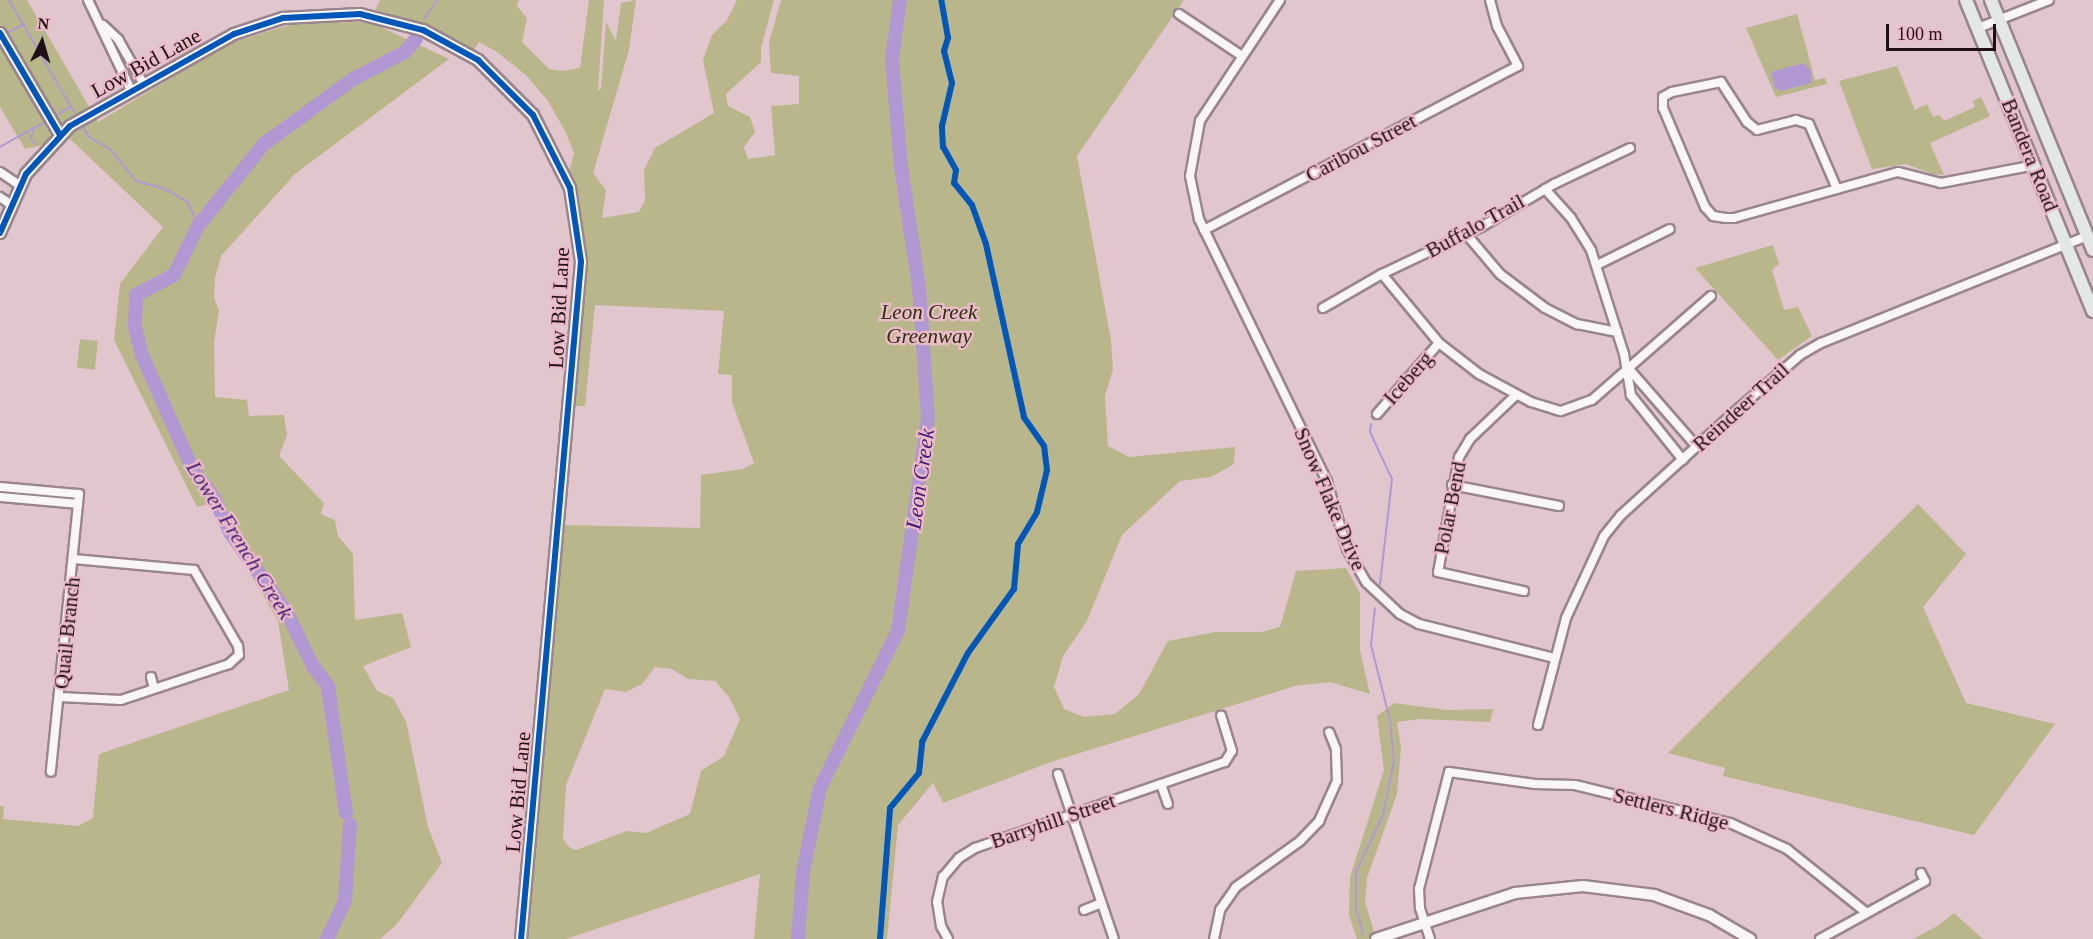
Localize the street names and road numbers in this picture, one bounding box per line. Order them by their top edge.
street label: Low Bid Lane [87,23,205,103]
street label: Bandera Road [1996,95,2064,215]
street label: Caribou Street [1301,108,1421,188]
street label: Buffalo Trail [1421,189,1529,263]
street label: Low Bid Lane [543,247,575,369]
street label: Iceberg [1378,346,1438,410]
street label: Reindeer Trail [1688,357,1794,457]
street label: Snow Flake Drive [1289,424,1371,574]
street label: Polar Bend [1429,460,1471,556]
street label: Quail Branch [49,576,85,690]
street label: Low Bid Lane [500,730,536,854]
street label: Settlers Ridge [1611,782,1731,836]
street label: Barryhill Street [987,788,1119,854]

